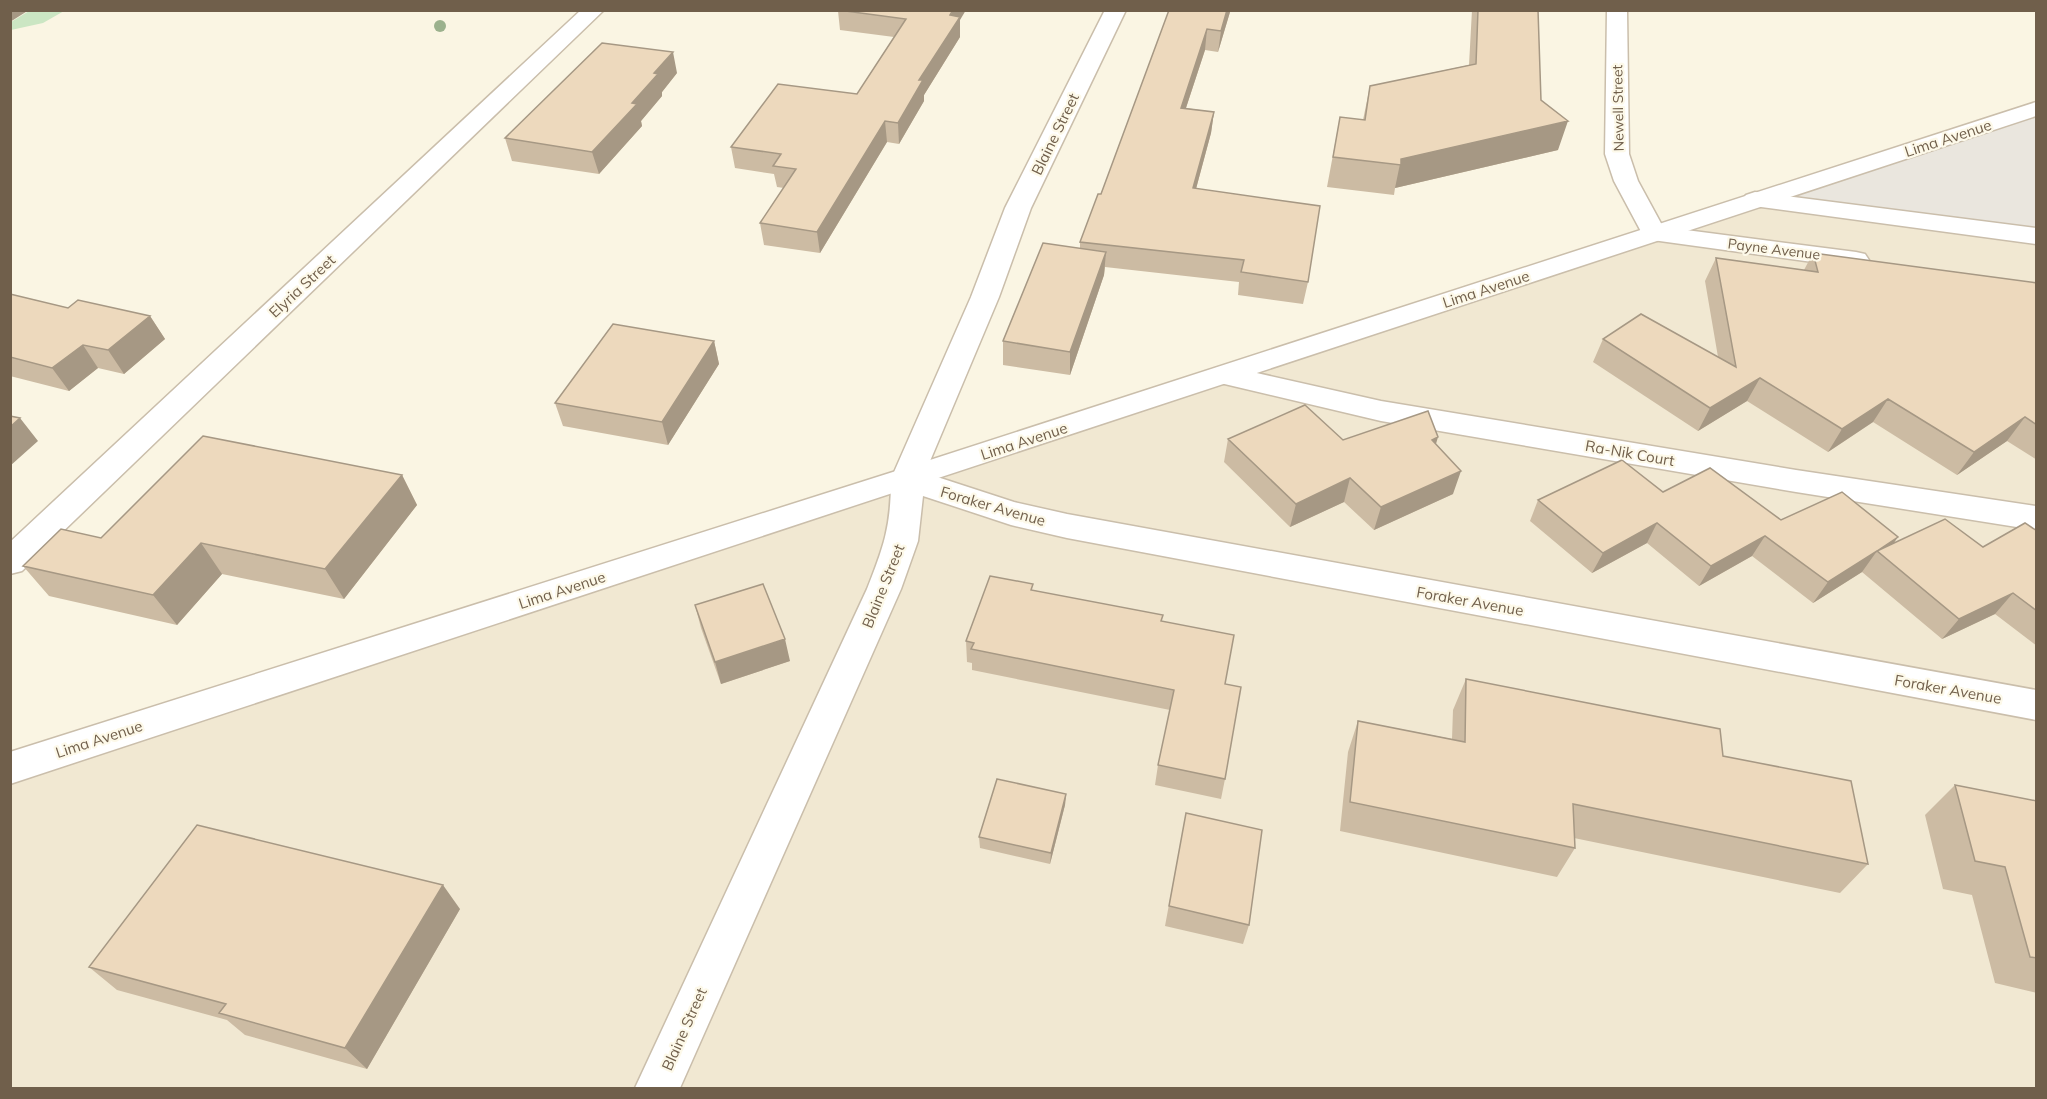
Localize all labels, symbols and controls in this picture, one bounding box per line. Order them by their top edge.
street label: Newell Street [1608,64,1628,152]
street label: Blaine Street [1027,90,1083,178]
street label: Lima Avenue [1902,115,1994,161]
street label: Payne Avenue [1727,234,1821,264]
street label: Elyria Street [265,250,339,322]
street label: Lima Avenue [1440,266,1532,312]
street label: Lima Avenue [978,418,1070,464]
street label: Ra-Nik Court [1584,436,1676,470]
street label: Foraker Avenue [938,482,1048,530]
street label: Blaine Street [858,541,908,631]
street label: Lima Avenue [516,567,608,613]
street label: Foraker Avenue [1415,582,1525,620]
street label: Foraker Avenue [1893,670,2003,708]
street label: Lima Avenue [53,716,145,762]
street label: Blaine Street [657,985,711,1073]

